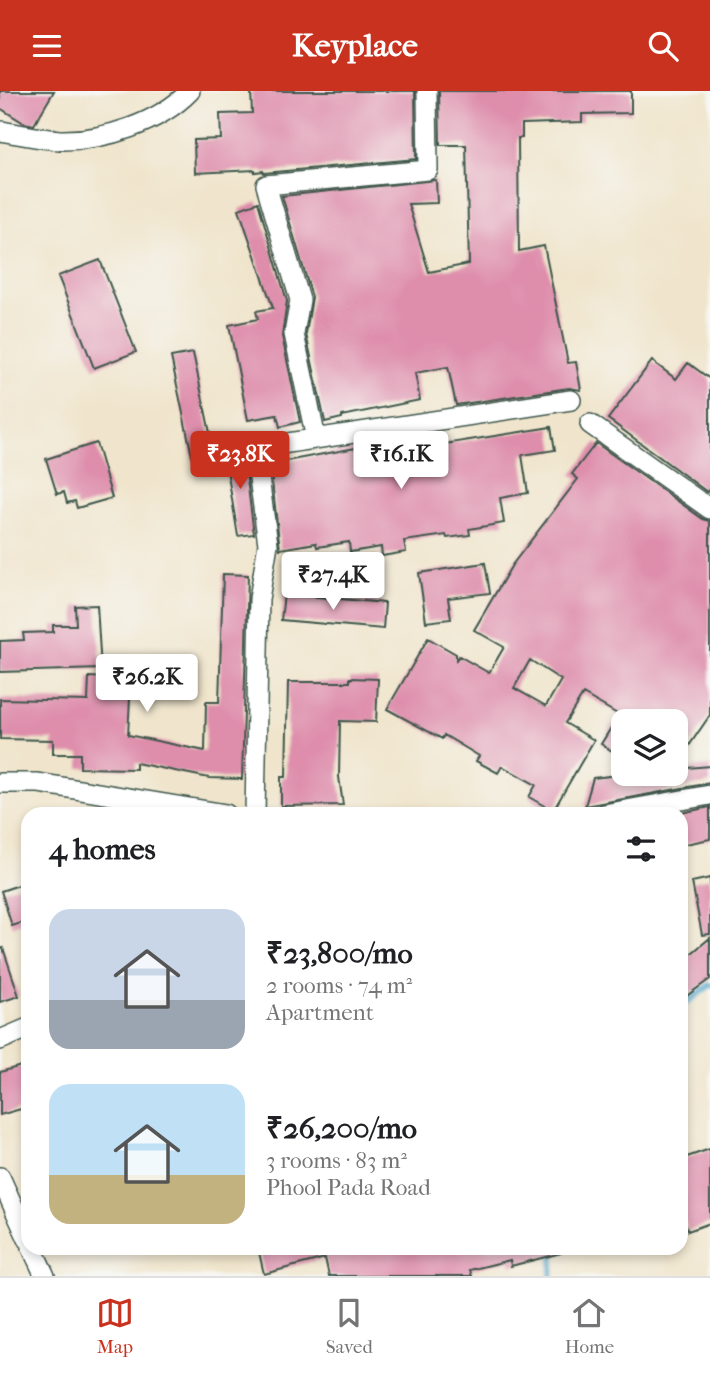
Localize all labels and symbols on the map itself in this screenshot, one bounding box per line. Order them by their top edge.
pin: ₹23.8K [183,431,297,491]
pin: ₹16.1K [344,431,458,491]
pin: ₹27.4K [276,553,390,612]
pin: ₹26.2K [90,655,204,714]

